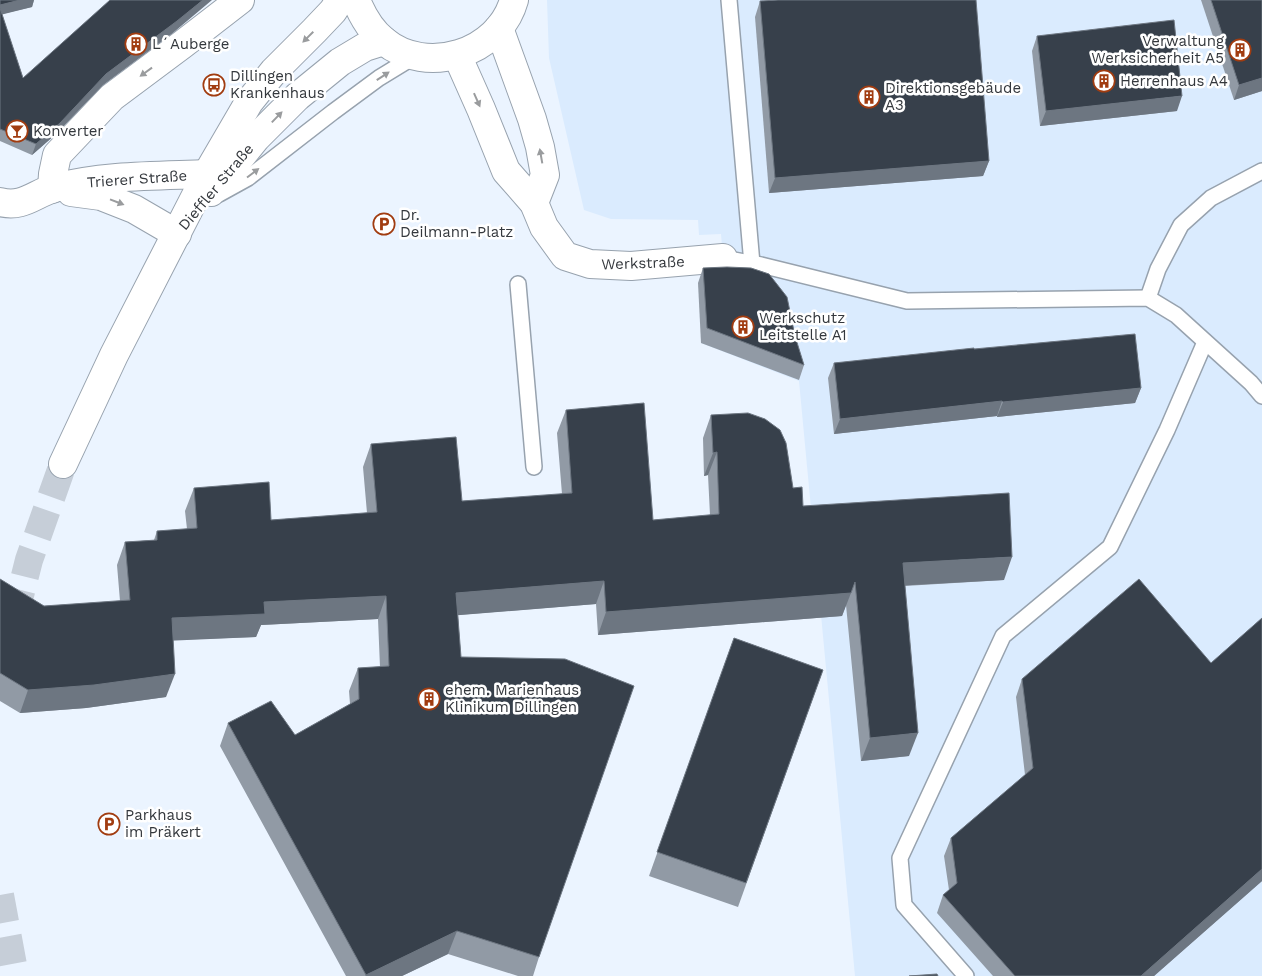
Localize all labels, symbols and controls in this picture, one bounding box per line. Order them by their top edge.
one-way arrow [302,31,314,43]
building icon: L´Auberge [124,32,148,56]
place label: Verwaltung Werksicherheit A5 [1091,32,1224,67]
place label: L´Auberge [152,35,229,53]
building icon: Verwaltung Werksicherheit A5 [1228,38,1252,62]
one-way arrow [139,67,153,77]
place label: Dillingen Krankenhaus [230,67,325,102]
building icon: Herrenhaus A4 [1092,69,1116,93]
one-way arrow [377,71,390,81]
place label: Herrenhaus A4 [1120,72,1228,90]
bus stop icon: Dillingen Krankenhaus [202,73,226,97]
place label: Direktionsgebäude A3 [885,79,1021,114]
building icon: Direktionsgebäude A3 [857,85,881,109]
one-way arrow [474,93,482,107]
one-way arrow [270,111,282,123]
bar icon: Konverter [5,119,29,143]
place label: Konverter [33,122,104,140]
street label: Dieffler Straße [175,140,257,234]
one-way arrow [537,148,545,164]
street label: Trierer Straße [86,167,188,191]
one-way arrow [246,168,259,179]
one-way arrow [110,198,125,206]
place label: Dr. Deilmann-Platz [400,206,513,241]
parking icon: Dr. Deilmann-Platz [372,212,396,236]
street label: Werkstraße [601,253,685,273]
place label: Werkschutz Leitstelle A1 [759,309,847,344]
building icon: Werkschutz Leitstelle A1 [731,315,755,339]
place label: ehem. Marienhaus Klinikum Dillingen [445,681,579,716]
building icon: ehem. Marienhaus Klinikum Dillingen [417,687,441,711]
place label: Parkhaus im Präkert [125,806,202,841]
parking icon: Parkhaus im Präkert [97,812,121,836]

